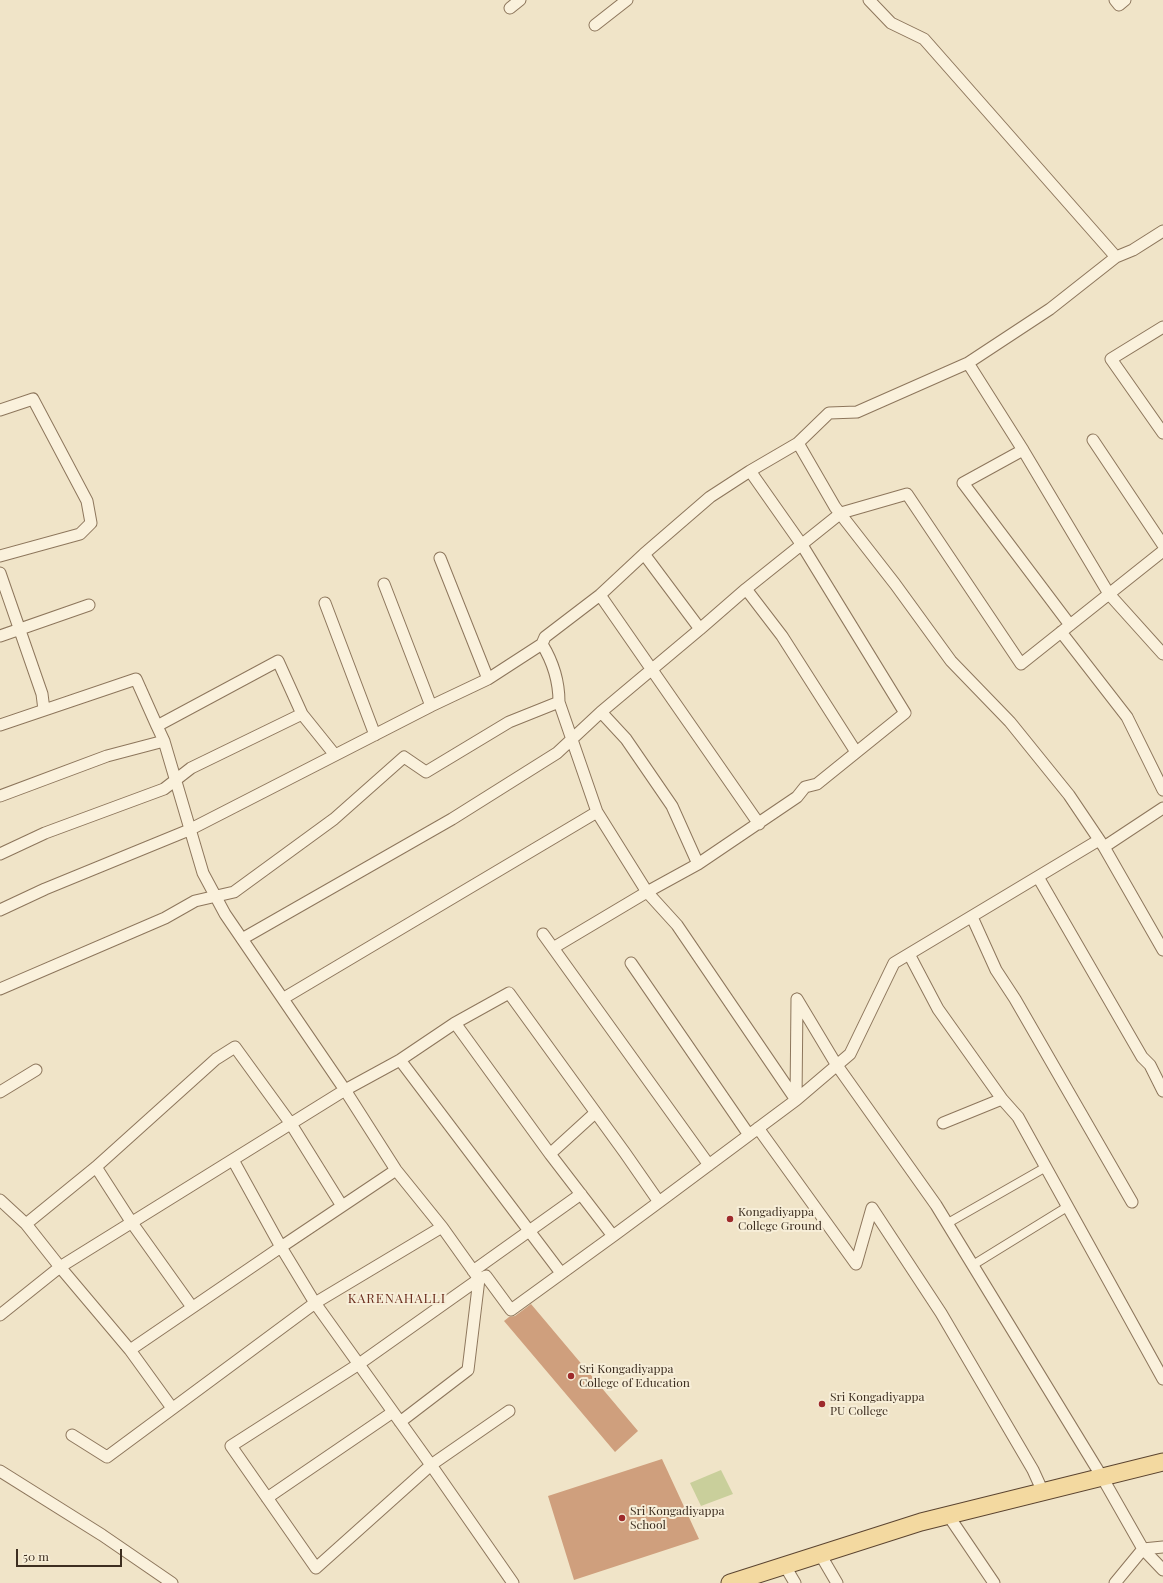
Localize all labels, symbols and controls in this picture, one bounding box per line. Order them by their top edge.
place label: Kongadiyappa College Ground [738,1205,822,1233]
marker: Kongadiyappa College Ground [725,1214,735,1224]
district label: KARENAHALLI [348,1291,446,1307]
place label: Sri Kongadiyappa College of Education [579,1362,690,1390]
marker: Sri Kongadiyappa College of Education [566,1371,576,1381]
place label: Sri Kongadiyappa PU College [830,1390,924,1418]
marker: Sri Kongadiyappa PU College [817,1399,827,1409]
place label: Sri Kongadiyappa School [630,1504,724,1532]
marker: Sri Kongadiyappa School [617,1513,627,1523]
scale bar [18,1541,124,1567]
text: 50 m [23,1548,49,1564]

